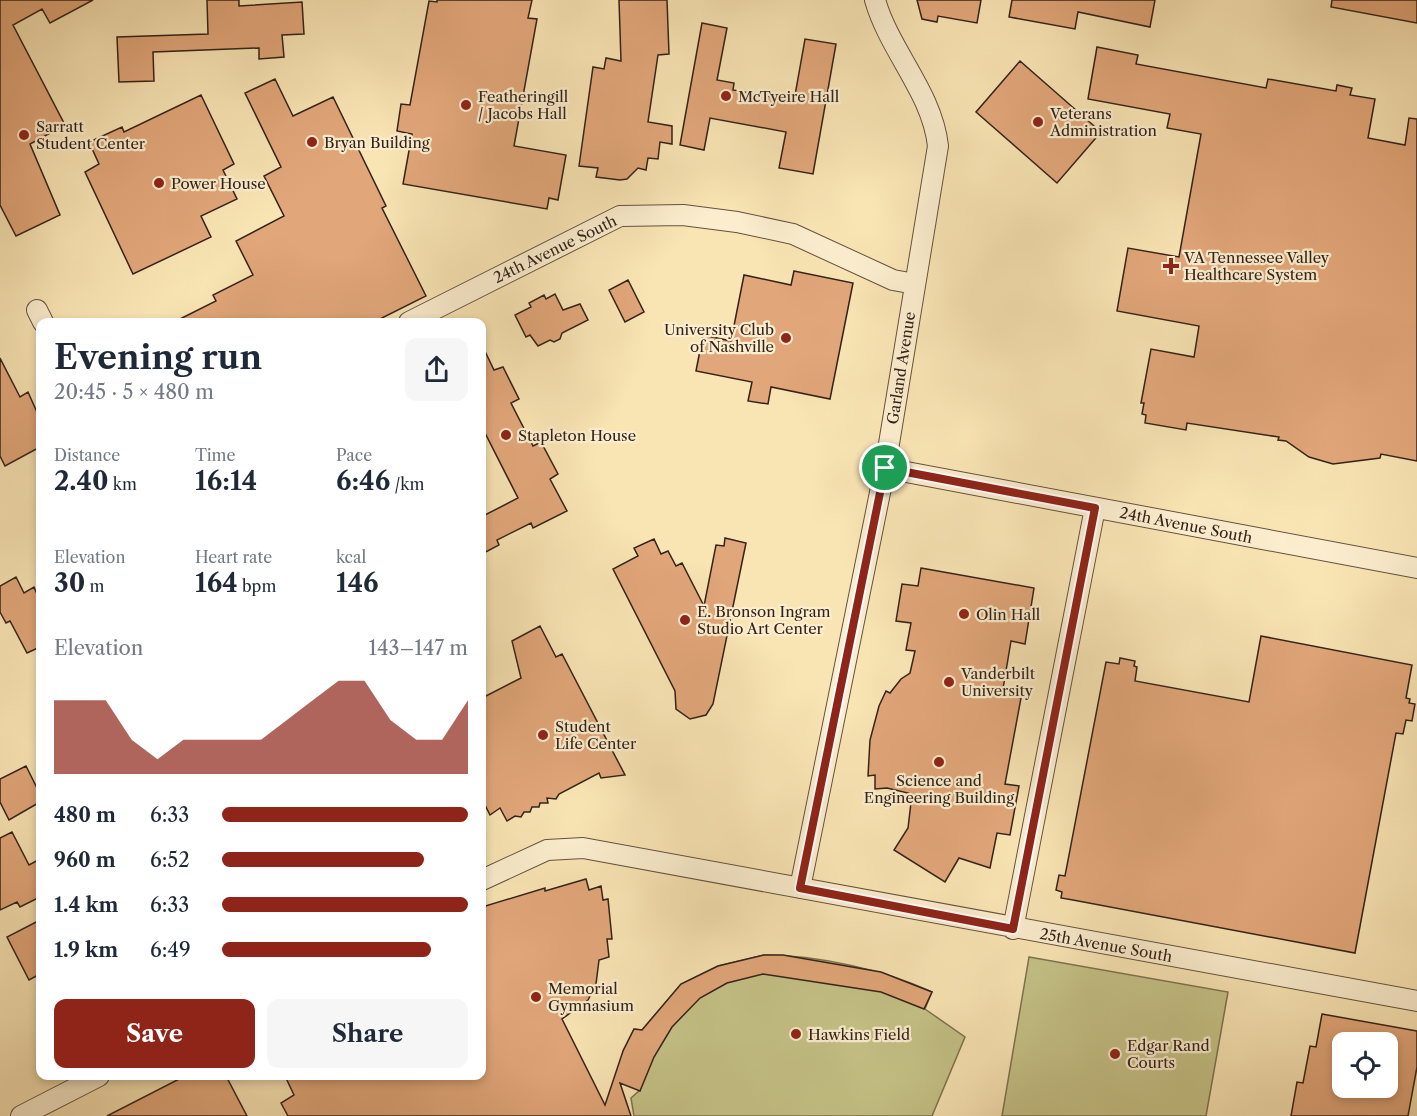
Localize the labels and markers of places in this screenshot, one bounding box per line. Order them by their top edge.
place label: Featheringill / Jacobs Hall [478,87,569,123]
place label: McTyeire Hall [738,87,840,106]
marker: McTyeire Hall [719,89,733,103]
marker: Featheringill / Jacobs Hall [459,98,473,112]
place label: Veterans Administration [1049,104,1157,140]
marker: Veterans Administration [1031,115,1045,129]
place label: Sarratt Student Center [36,117,146,153]
marker: Sarratt Student Center [17,128,31,142]
place label: Bryan Building [324,133,430,152]
marker: Bryan Building [305,135,319,149]
place label: Power House [171,174,266,193]
marker: Power House [152,176,166,190]
place label: VA Tennessee Valley Healthcare System [1183,248,1330,284]
marker: VA Tennessee Valley Healthcare System [1162,257,1180,275]
place label: University Club of Nashville [664,320,774,356]
marker: University Club of Nashville [779,331,793,345]
place label: Stapleton House [518,426,636,445]
marker: Stapleton House [499,428,513,442]
pin [859,442,910,493]
place label: E. Bronson Ingram Studio Art Center [697,602,831,638]
place label: Olin Hall [976,605,1041,624]
marker: Olin Hall [957,607,971,621]
marker: E. Bronson Ingram Studio Art Center [678,613,692,627]
place label: Vanderbilt University [960,664,1036,700]
marker: Vanderbilt University [942,675,956,689]
place label: Student Life Center [555,717,637,753]
marker: Student Life Center [536,728,550,742]
marker: Science and Engineering Building [932,755,946,769]
place label: Science and Engineering Building [864,771,1014,807]
place label: Memorial Gymnasium [548,979,634,1015]
marker: Memorial Gymnasium [529,990,543,1004]
place label: Hawkins Field [808,1025,910,1044]
marker: Hawkins Field [789,1027,803,1041]
place label: Edgar Rand Courts [1127,1036,1210,1072]
marker: Edgar Rand Courts [1108,1047,1122,1061]

